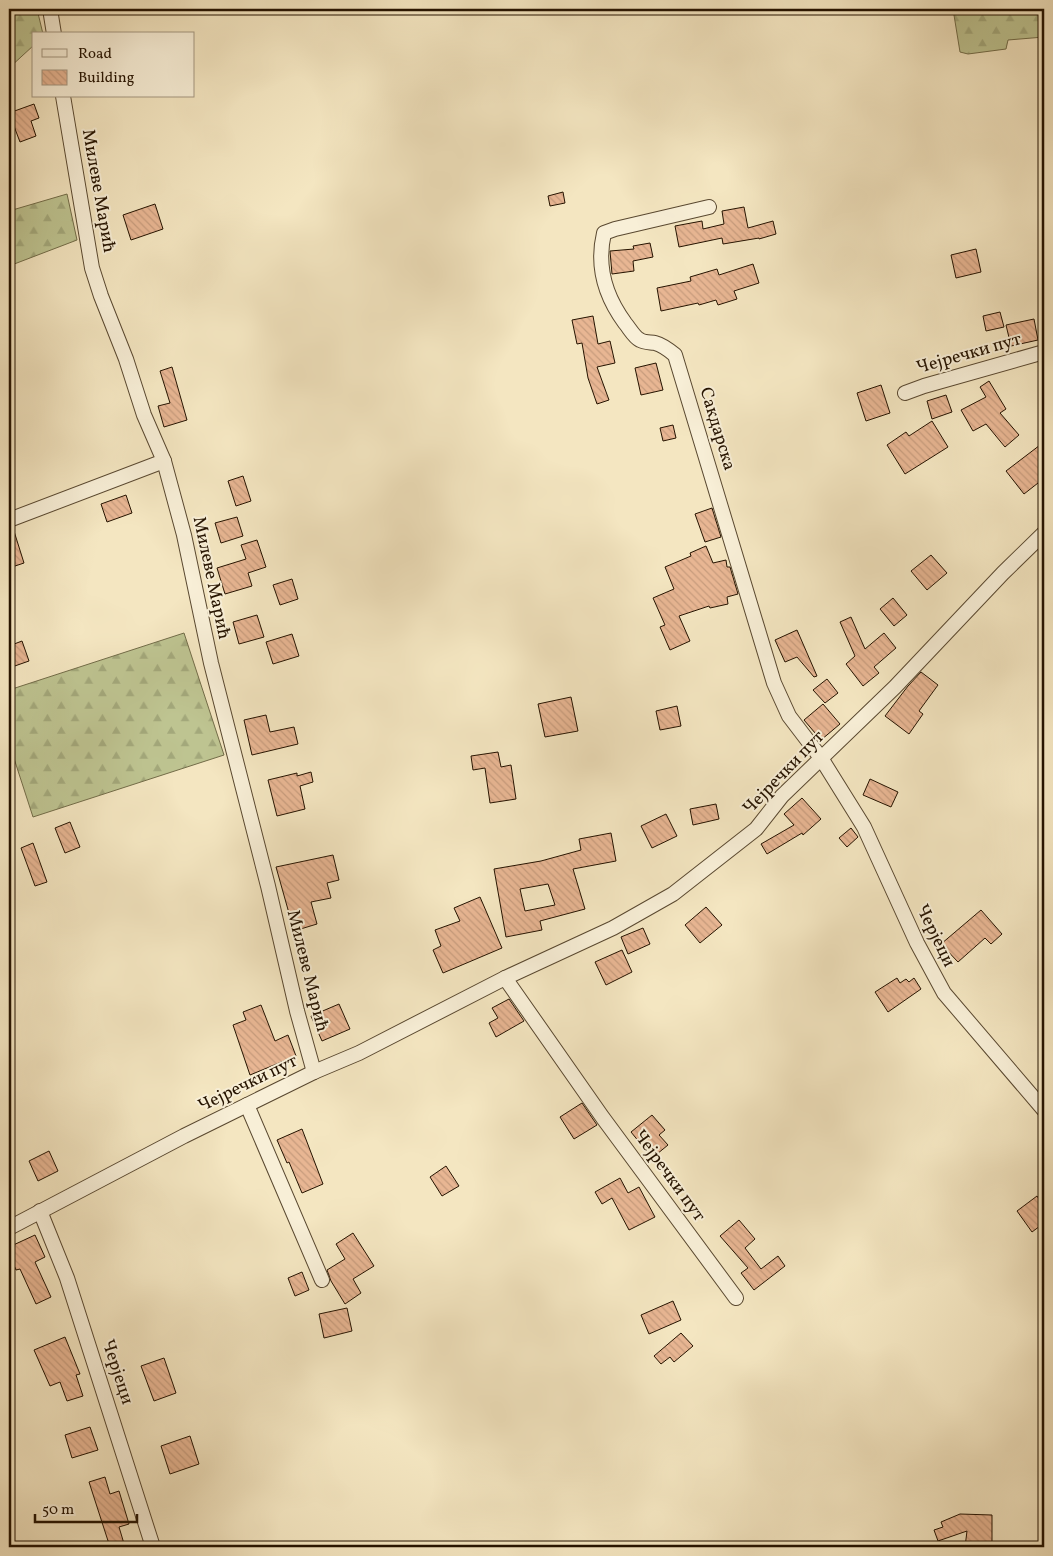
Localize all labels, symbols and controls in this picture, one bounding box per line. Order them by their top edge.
legend [32,32,195,98]
text: Road [78,44,112,65]
text: Building [78,68,135,89]
street label: Милеве Мaрић [75,127,121,255]
street label: Чејречки пут [914,327,1024,381]
street label: Сакдарска [692,384,742,474]
street label: Милеве Мaрић [186,514,236,642]
street label: Чејречки пут [737,725,831,821]
street label: Черјеци [909,900,961,972]
street label: Милеве Мaрић [280,907,334,1035]
street label: Чејречки пут [194,1049,302,1119]
street label: Чејречки пут [627,1125,711,1227]
street label: Черјеци [95,1336,139,1408]
scale bar [35,1491,138,1523]
text: 50 m [42,1500,74,1521]

